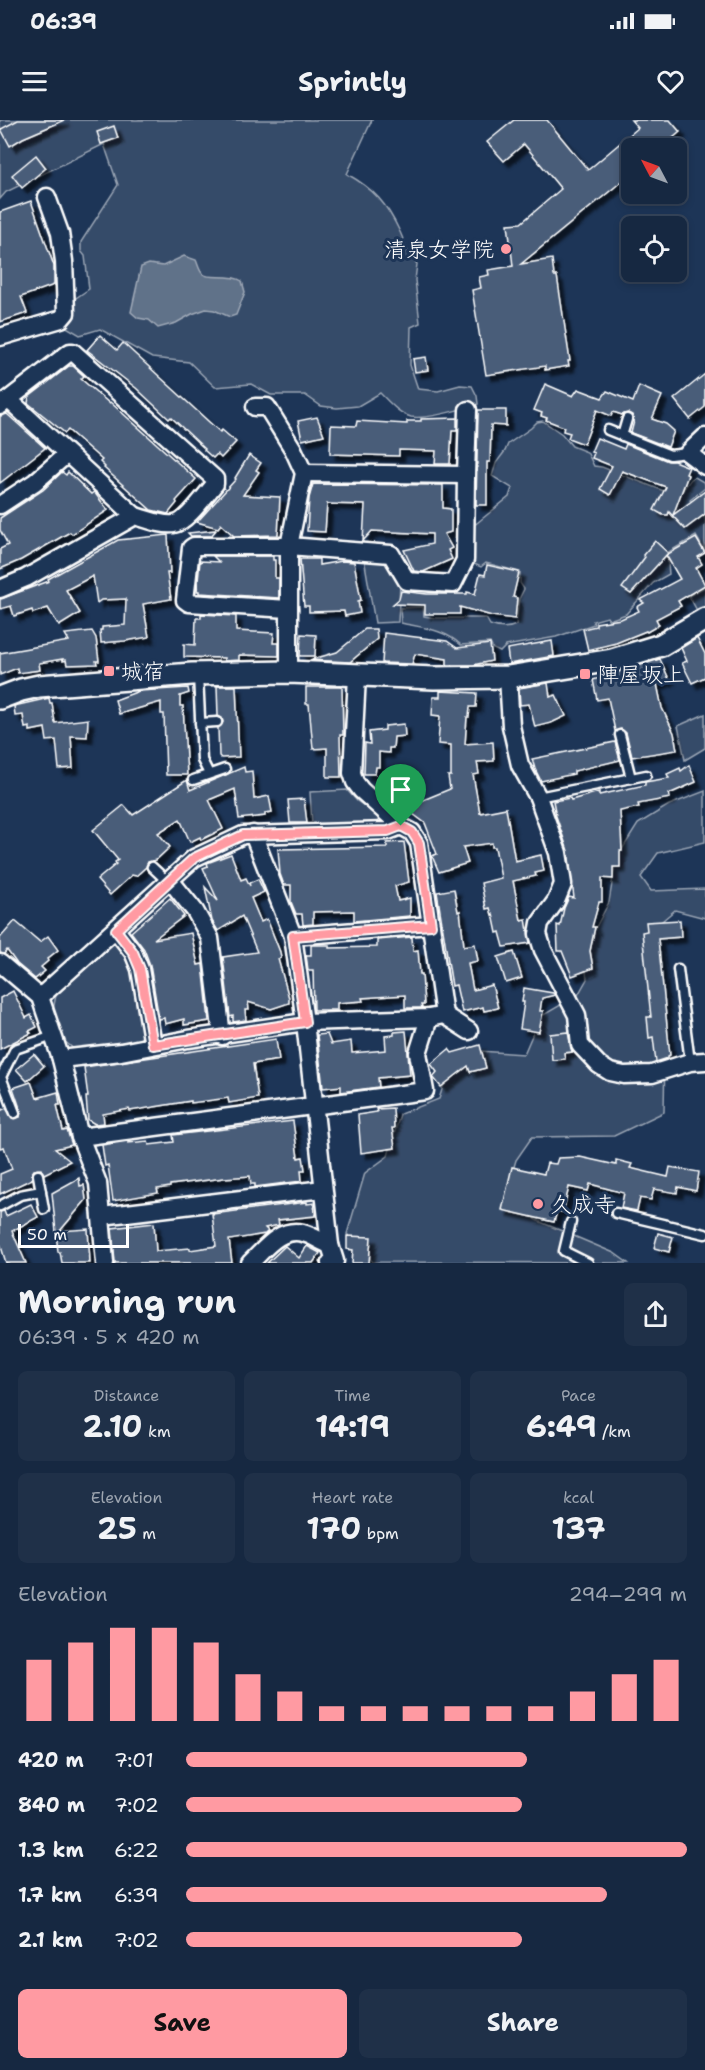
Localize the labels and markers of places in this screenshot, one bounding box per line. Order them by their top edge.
place label: 清泉女学院 [384,235,494,264]
marker: 清泉女学院 [499,242,513,256]
place label: 城宿 [121,657,165,686]
place label: 陣屋坂上 [597,660,685,689]
marker: 城宿 [102,664,116,678]
marker: 陣屋坂上 [578,667,592,681]
pin [375,764,426,826]
place label: 久成寺 [550,1190,616,1219]
marker: 久成寺 [531,1197,545,1211]

